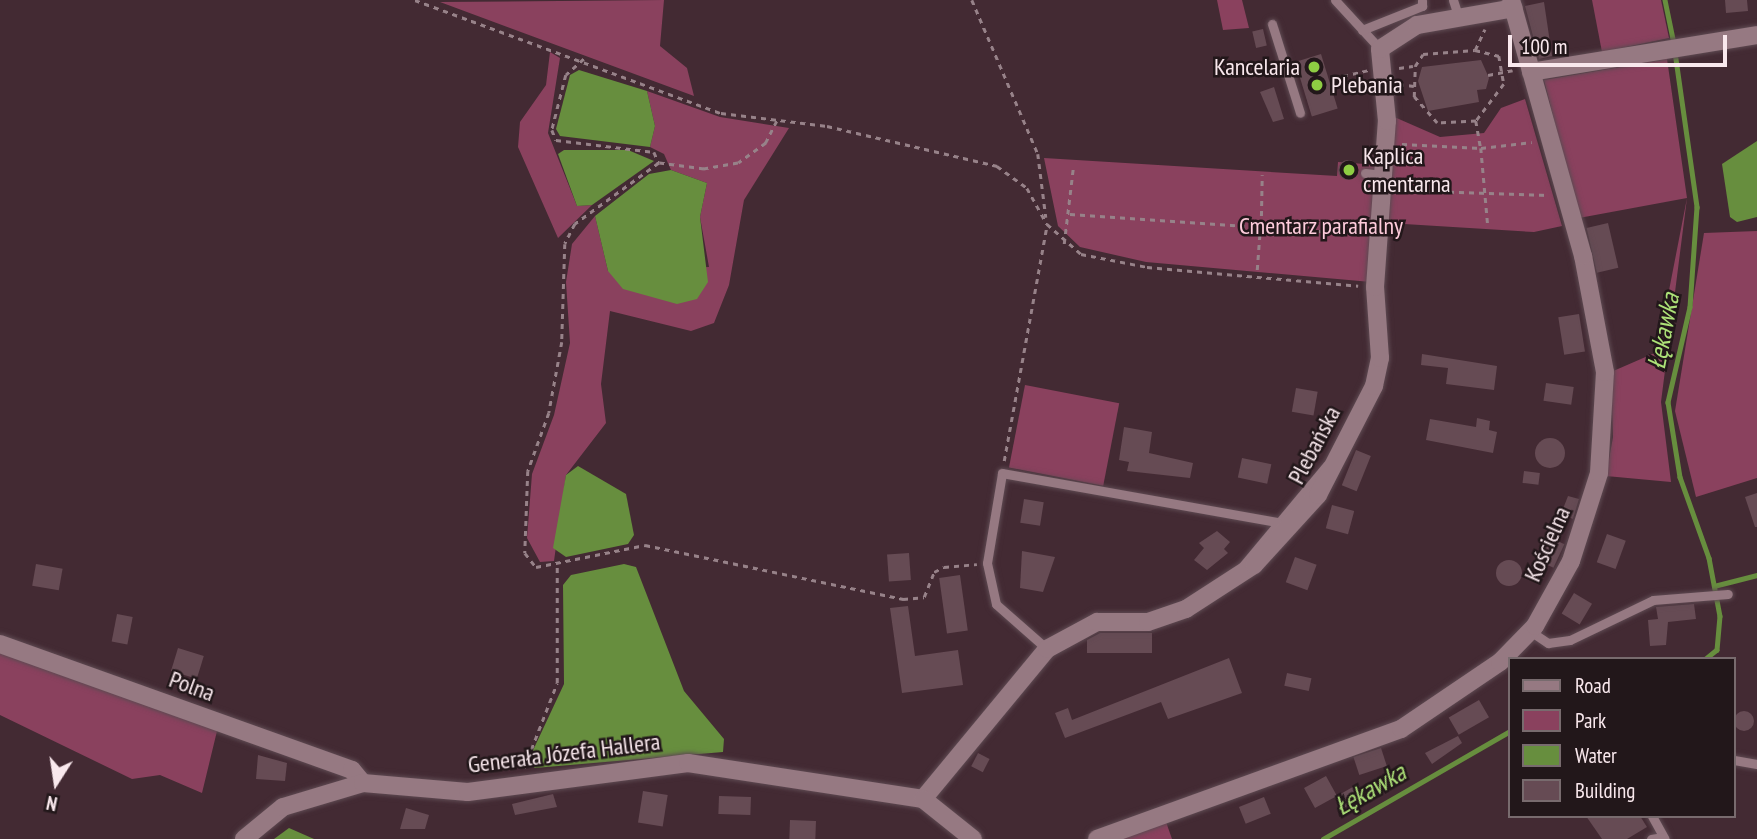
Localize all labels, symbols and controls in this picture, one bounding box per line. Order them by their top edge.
scale bar [1512,21,1731,65]
text: 100 m [1521,33,1567,60]
place label: Kancelaria [1214,53,1300,81]
marker: Kancelaria [1306,59,1322,75]
place label: Plebania [1331,71,1403,99]
marker: Plebania [1309,77,1325,93]
place label: Kaplica cmentarna [1363,142,1451,198]
marker: Kaplica cmentarna [1341,162,1357,178]
park label: Cmentarz parafialny [1239,212,1403,240]
water label: Łękawka [1640,290,1686,372]
street label: Plebańska [1282,401,1346,489]
street label: Kościelna [1518,502,1576,586]
legend [1508,657,1736,818]
street label: Polna [165,665,219,707]
text: Road [1575,672,1611,699]
text: Park [1575,707,1606,734]
street label: Generała Józefa Hallera [466,727,662,779]
text: Water [1575,742,1617,769]
north arrow [21,748,91,818]
water label: Łękawka [1329,756,1411,822]
text: Building [1575,777,1635,804]
text: N [44,791,59,816]

